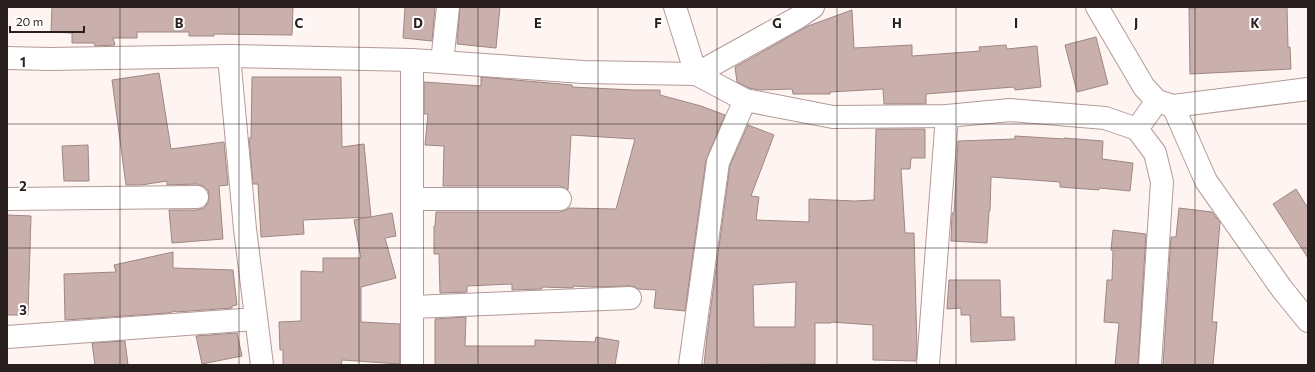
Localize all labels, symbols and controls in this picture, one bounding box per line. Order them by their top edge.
scale bar [10,8,84,34]
text: 20 m [16,14,43,28]
text: B [175,15,184,31]
text: C [295,15,304,31]
text: D [413,15,423,31]
text: E [534,15,542,31]
text: F [654,15,662,31]
text: G [772,15,782,31]
text: H [892,15,902,31]
text: I [1014,15,1018,31]
text: J [1134,15,1138,31]
text: K [1250,15,1260,31]
text: 1 [20,54,26,70]
text: 2 [19,178,27,194]
text: 3 [19,302,27,318]

